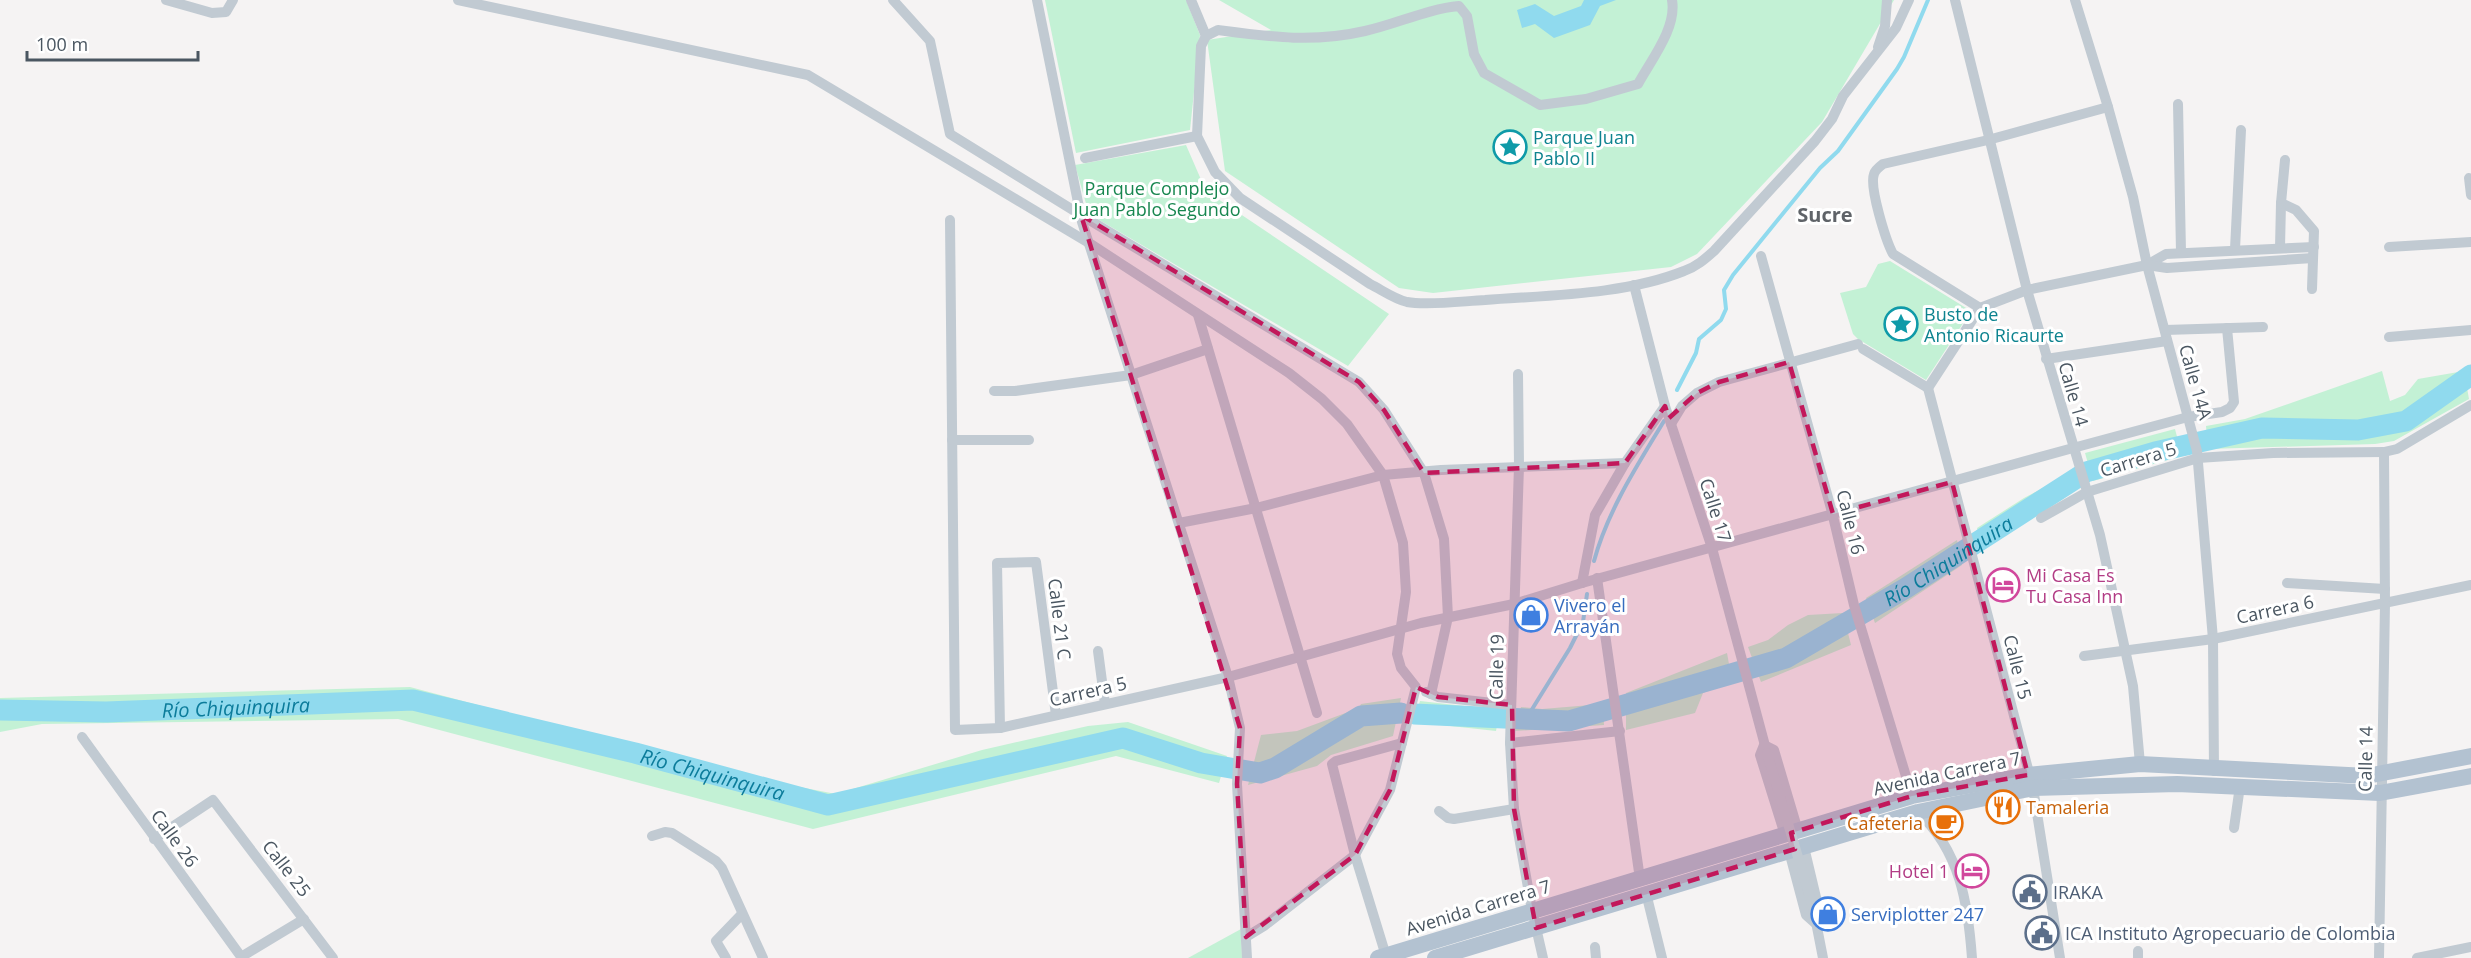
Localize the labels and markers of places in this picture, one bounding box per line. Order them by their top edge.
place label: Parque Juan Pablo II [1533,125,1635,170]
place icon: Parque Juan Pablo II [1492,129,1528,165]
place label: Busto de Antonio Ricaurte [1924,302,2064,347]
place icon: Busto de Antonio Ricaurte [1883,306,1919,342]
place label: Mi Casa Es Tu Casa Inn [2026,563,2123,608]
hotel icon: Mi Casa Es Tu Casa Inn [1985,567,2021,603]
place label: Vivero el Arrayán [1554,593,1626,638]
shop icon: Vivero el Arrayán [1513,597,1549,633]
restaurant icon: Tamaleria [1985,789,2021,825]
place label: Tamaleria [2026,795,2109,819]
cafe icon: Cafeteria [1928,805,1964,841]
place label: Cafeteria [1847,811,1923,835]
hotel icon: Hotel 1 [1954,853,1990,889]
place label: Hotel 1 [1889,859,1949,883]
public building icon: IRAKA [2012,874,2048,910]
place label: IRAKA [2053,880,2104,904]
shop icon: Serviplotter 247 [1810,896,1846,932]
place label: Serviplotter 247 [1851,902,1984,926]
public building icon: ICA Instituto Agropecuario de Colombia [2024,915,2060,951]
place label: ICA Instituto Agropecuario de Colombia [2065,921,2396,945]

